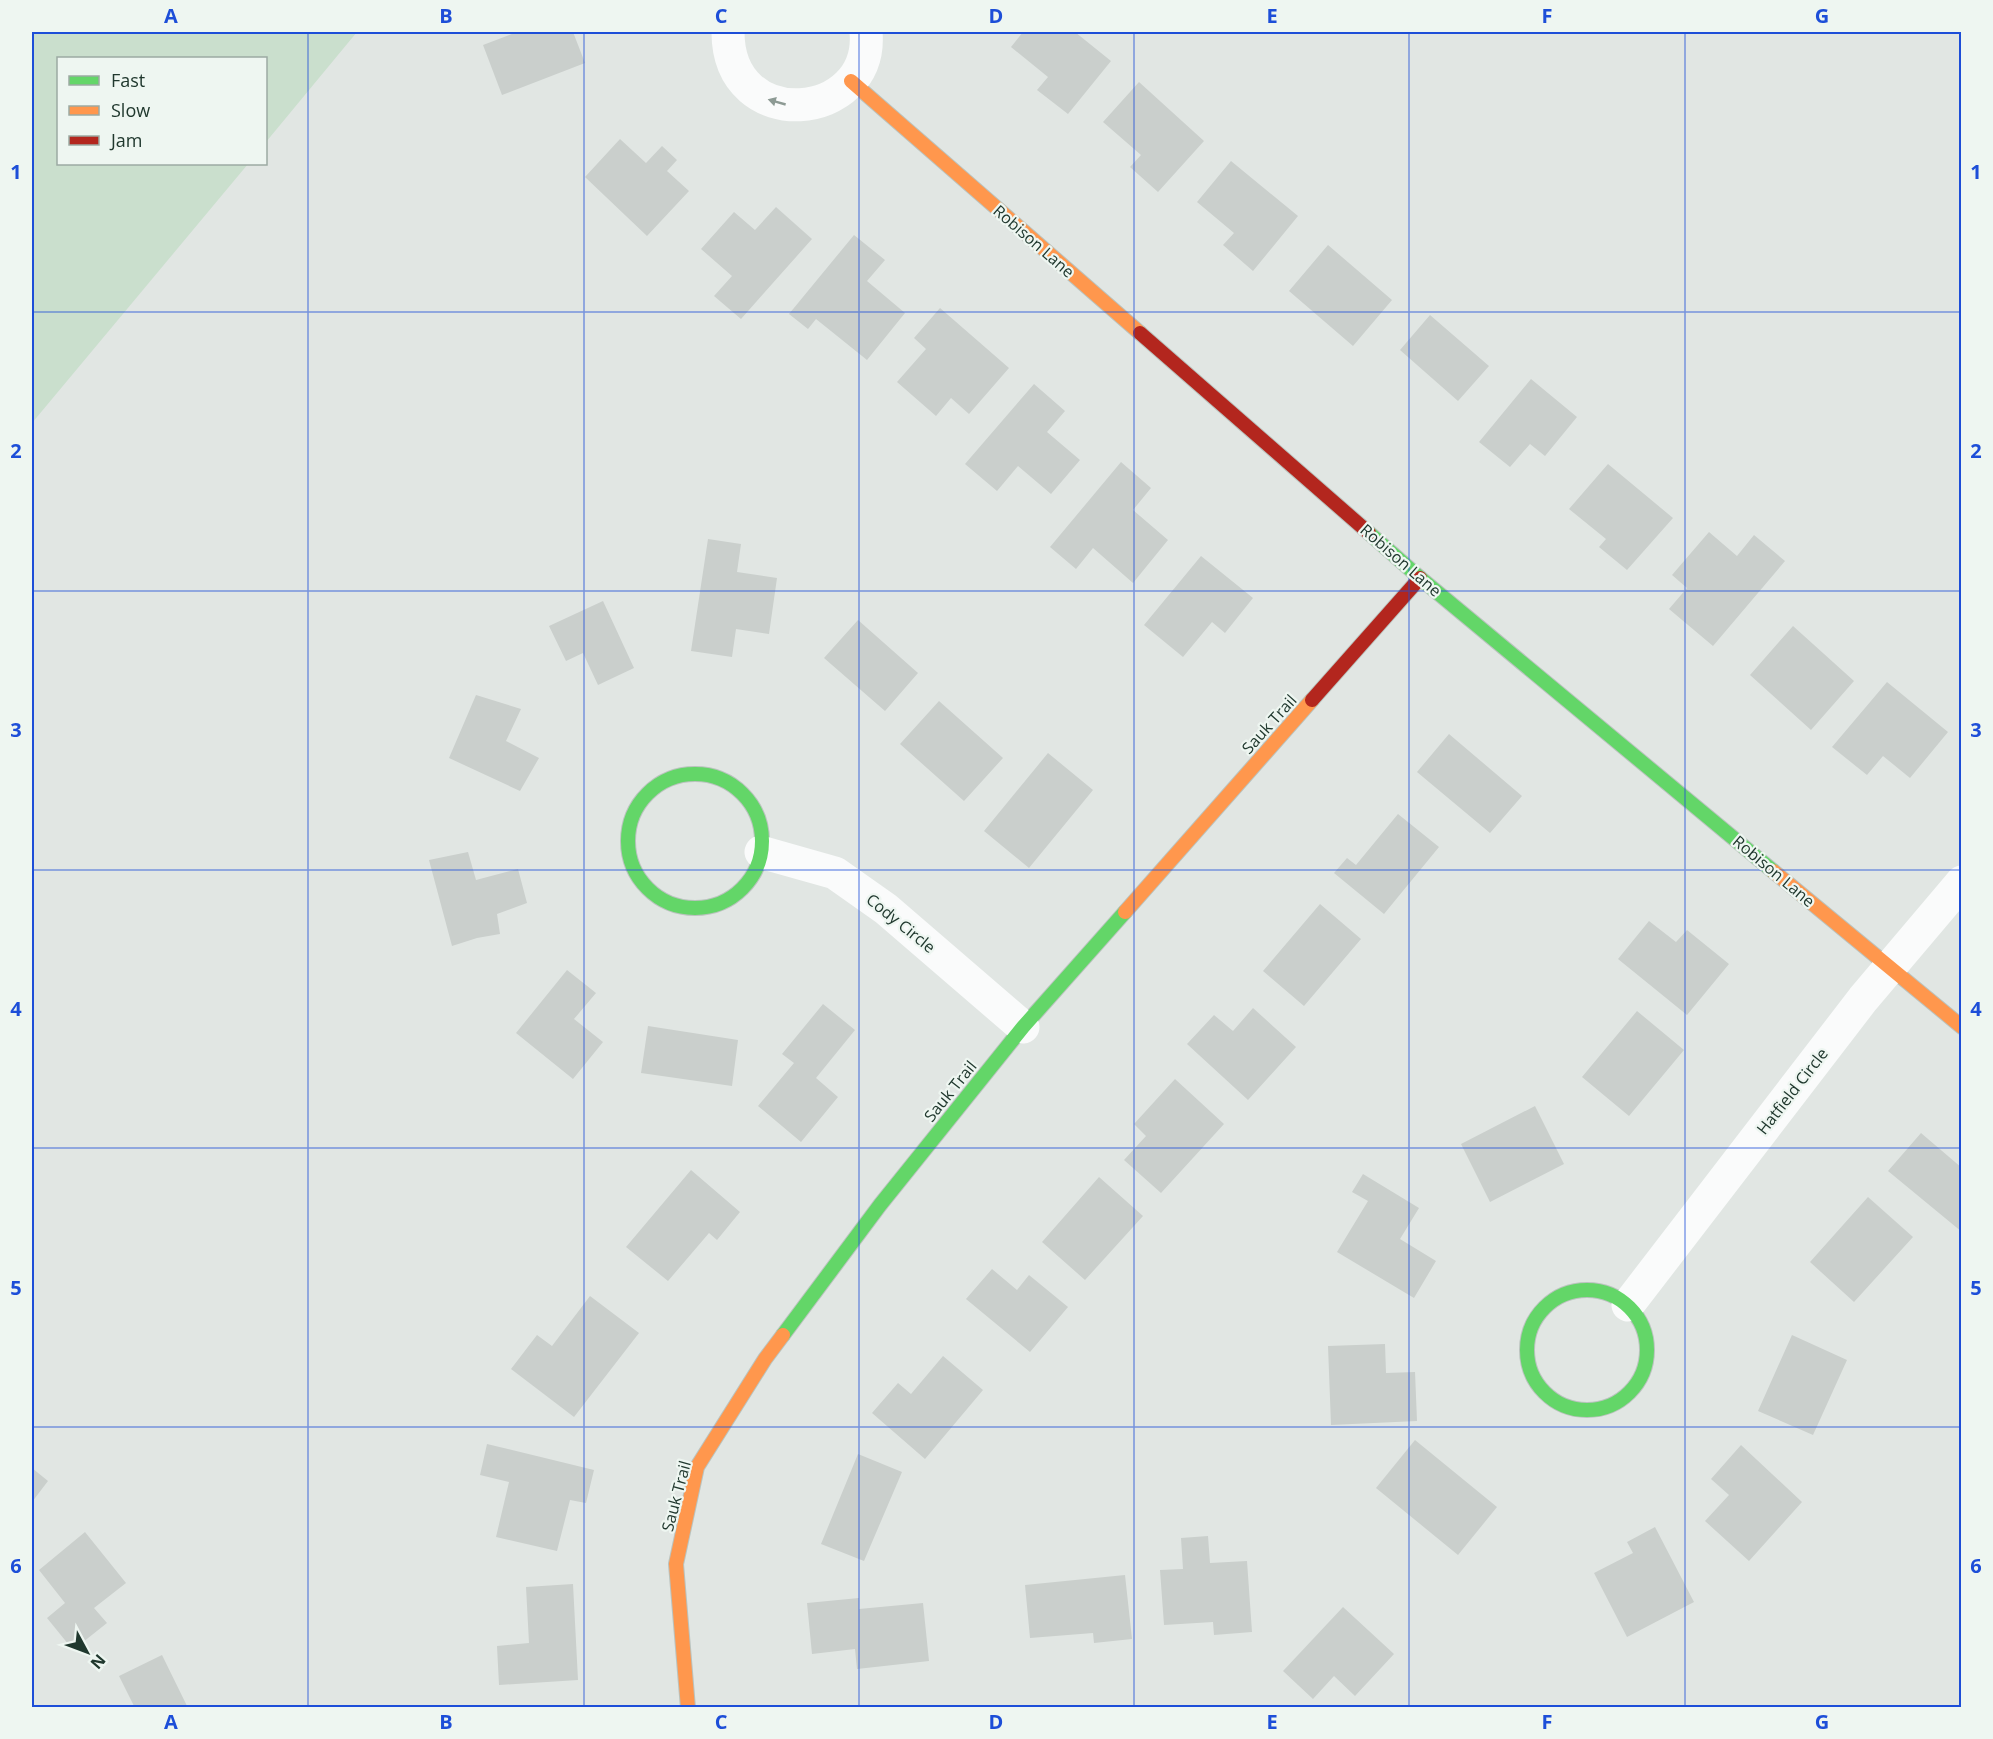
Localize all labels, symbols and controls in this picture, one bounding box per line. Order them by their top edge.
text: A [164,2,178,29]
text: B [439,2,453,29]
text: C [715,2,728,29]
text: D [989,2,1003,29]
text: E [1266,2,1278,29]
text: F [1542,2,1552,29]
text: G [1815,2,1829,29]
legend [57,57,267,165]
text: Fast [111,68,145,92]
one-way arrow [768,97,786,106]
text: Slow [111,98,150,122]
text: Jam [109,128,143,152]
text: 1 [10,158,22,185]
text: 1 [1970,158,1982,185]
street label: Robison Lane [989,200,1079,282]
text: 2 [10,437,22,464]
text: 2 [1970,437,1982,464]
street label: Robison Lane [1356,519,1446,601]
street label: Sauk Trail [1237,690,1301,758]
text: 3 [10,716,22,743]
text: 3 [1970,716,1982,743]
street label: Robison Lane [1728,830,1820,912]
street label: Cody Circle [862,888,940,958]
text: 4 [10,995,22,1022]
text: 4 [1970,995,1982,1022]
street label: Hatfield Circle [1751,1043,1833,1139]
street label: Sauk Trail [919,1056,981,1126]
text: 5 [10,1274,22,1301]
text: 5 [1970,1274,1982,1301]
street label: Sauk Trail [656,1458,696,1534]
text: 6 [10,1552,22,1579]
text: 6 [1970,1552,1982,1579]
north arrow [57,1622,117,1682]
text: N [86,1650,111,1674]
text: A [164,1708,178,1735]
text: B [439,1708,453,1735]
text: C [715,1708,728,1735]
text: D [989,1708,1003,1735]
text: E [1266,1708,1278,1735]
text: F [1542,1708,1552,1735]
text: G [1815,1708,1829,1735]

